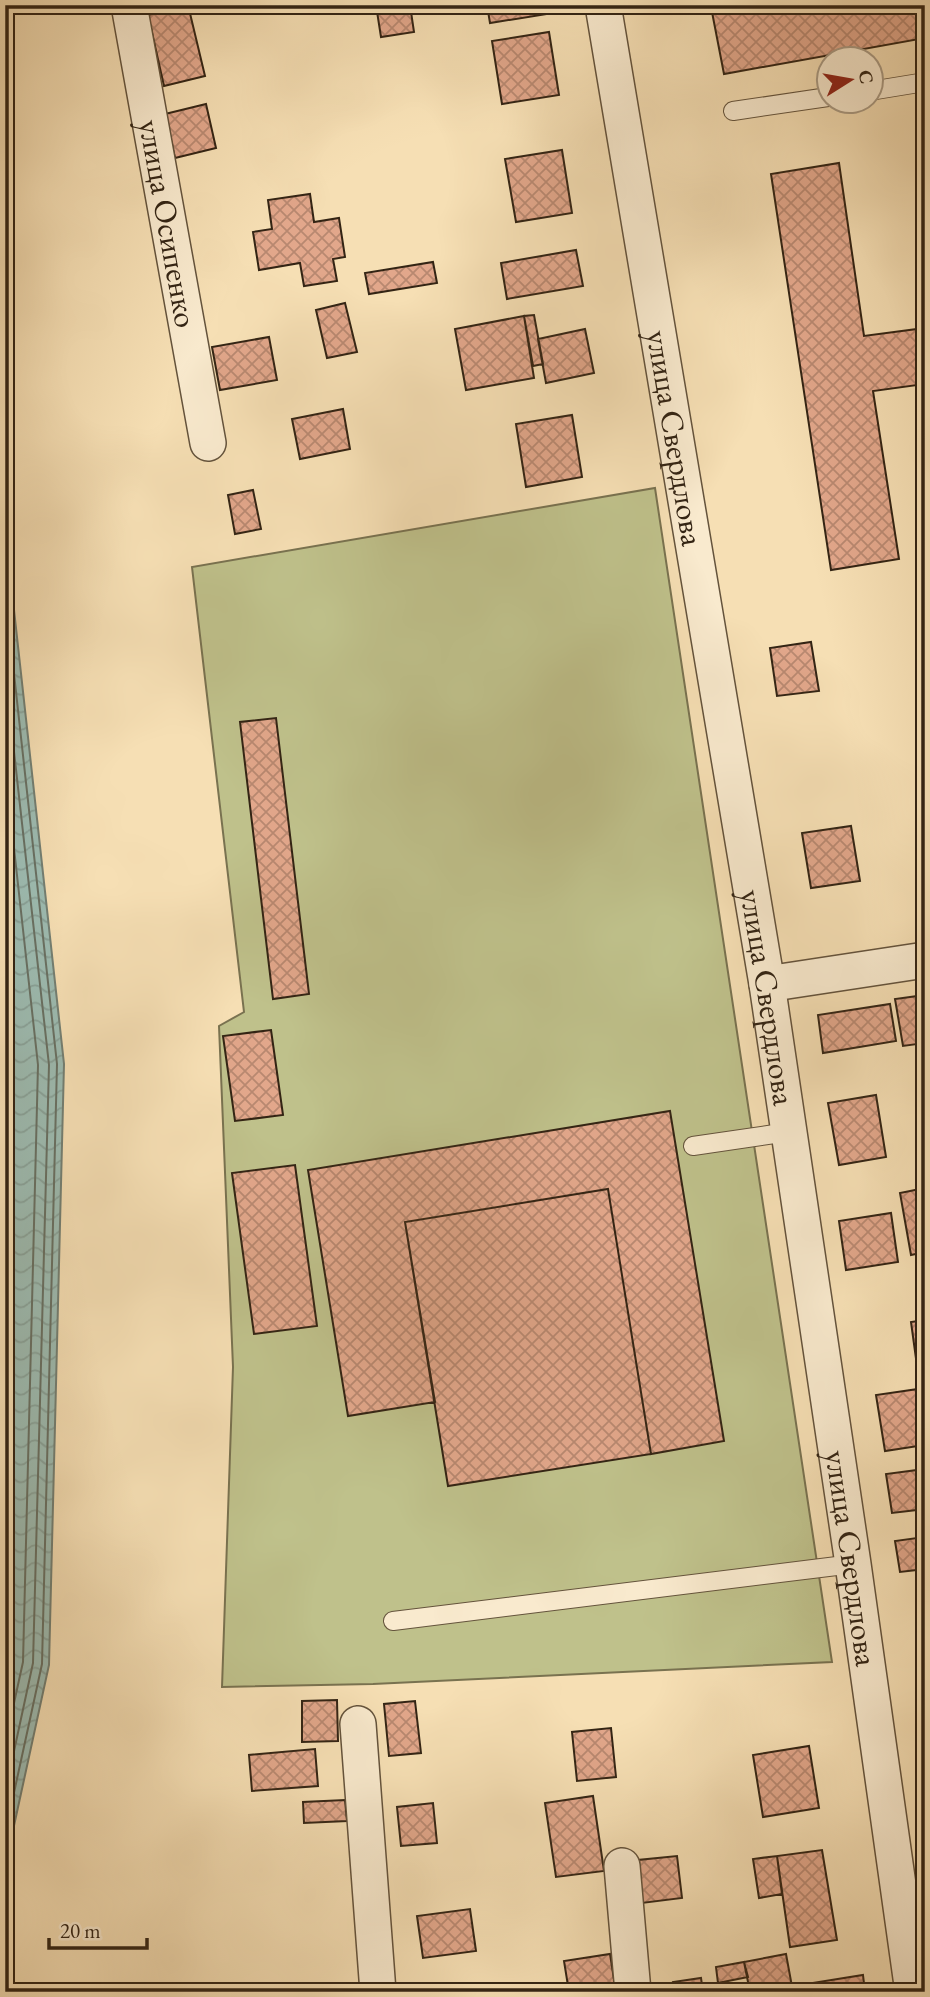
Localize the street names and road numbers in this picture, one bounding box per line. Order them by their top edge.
street label: улица Осипенко [129,116,208,331]
street label: улица Свердлова [637,327,714,549]
street label: улица Свердлова [730,886,806,1108]
street label: улица Свердлова [815,1447,888,1669]

